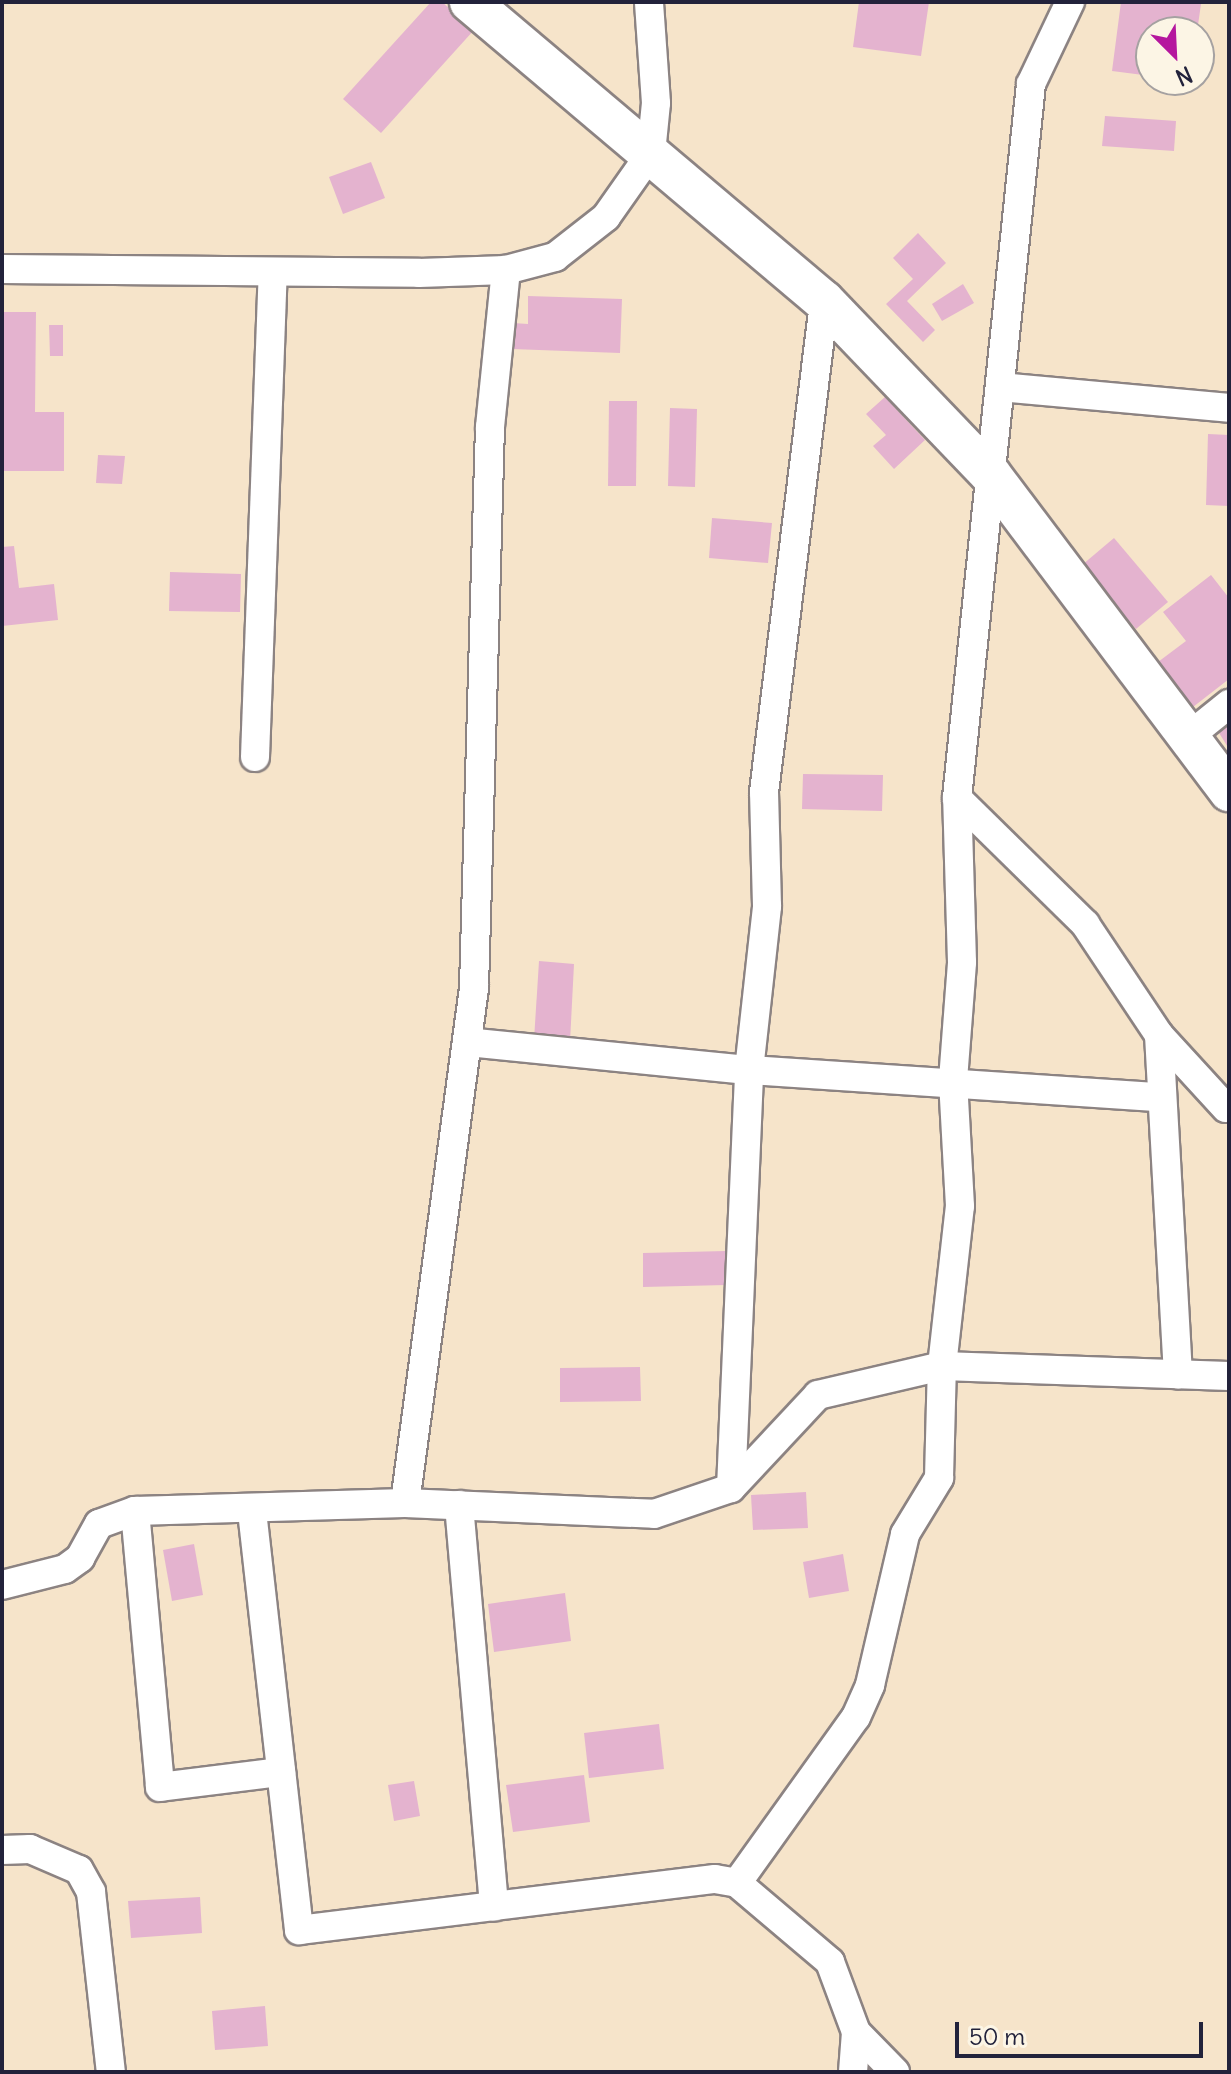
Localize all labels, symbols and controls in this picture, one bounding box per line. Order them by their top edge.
north arrow [1135,16,1215,96]
text: N [1171,60,1197,92]
scale bar [959,2006,1207,2056]
text: 50 m [969,2021,1025,2051]

